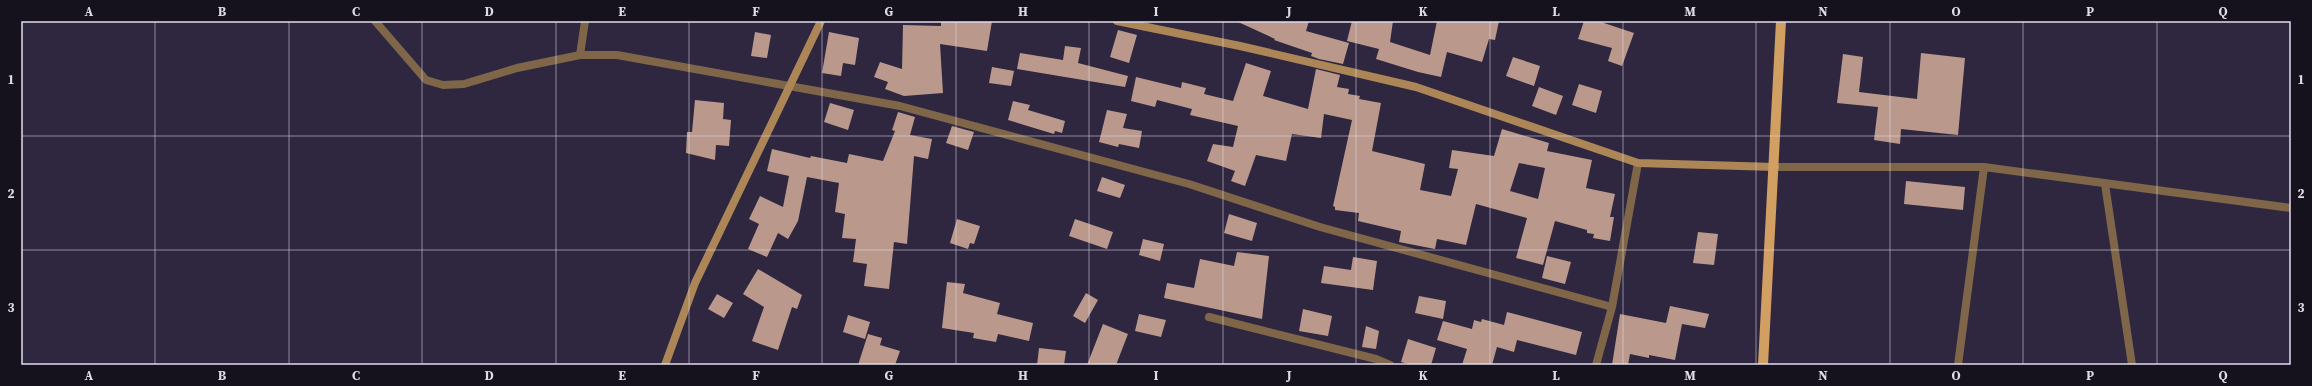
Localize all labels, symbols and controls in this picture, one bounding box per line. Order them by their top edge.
text: A [85,3,94,20]
text: B [218,3,227,20]
text: C [352,3,360,20]
text: D [484,3,494,20]
text: E [618,3,626,20]
text: F [752,3,760,20]
text: G [885,3,894,20]
text: H [1018,3,1028,20]
text: I [1153,3,1159,20]
text: J [1285,3,1292,20]
text: K [1418,3,1428,20]
text: L [1552,3,1560,20]
text: M [1684,3,1696,20]
text: N [1818,3,1828,20]
text: O [1951,3,1961,20]
text: P [2086,3,2094,20]
text: Q [2218,3,2228,20]
text: 1 [7,71,15,88]
text: 1 [2297,71,2305,88]
text: 2 [7,185,15,202]
text: 2 [2297,185,2305,202]
text: 3 [7,299,15,316]
text: 3 [2297,299,2305,316]
text: A [85,367,94,384]
text: B [218,367,227,384]
text: C [352,367,360,384]
text: D [484,367,494,384]
text: E [618,367,626,384]
text: F [752,367,760,384]
text: G [885,367,894,384]
text: H [1018,367,1028,384]
text: I [1153,367,1159,384]
text: J [1285,367,1292,384]
text: K [1418,367,1428,384]
text: L [1552,367,1560,384]
text: M [1684,367,1696,384]
text: N [1818,367,1828,384]
text: O [1951,367,1961,384]
text: P [2086,367,2094,384]
text: Q [2218,367,2228,384]

